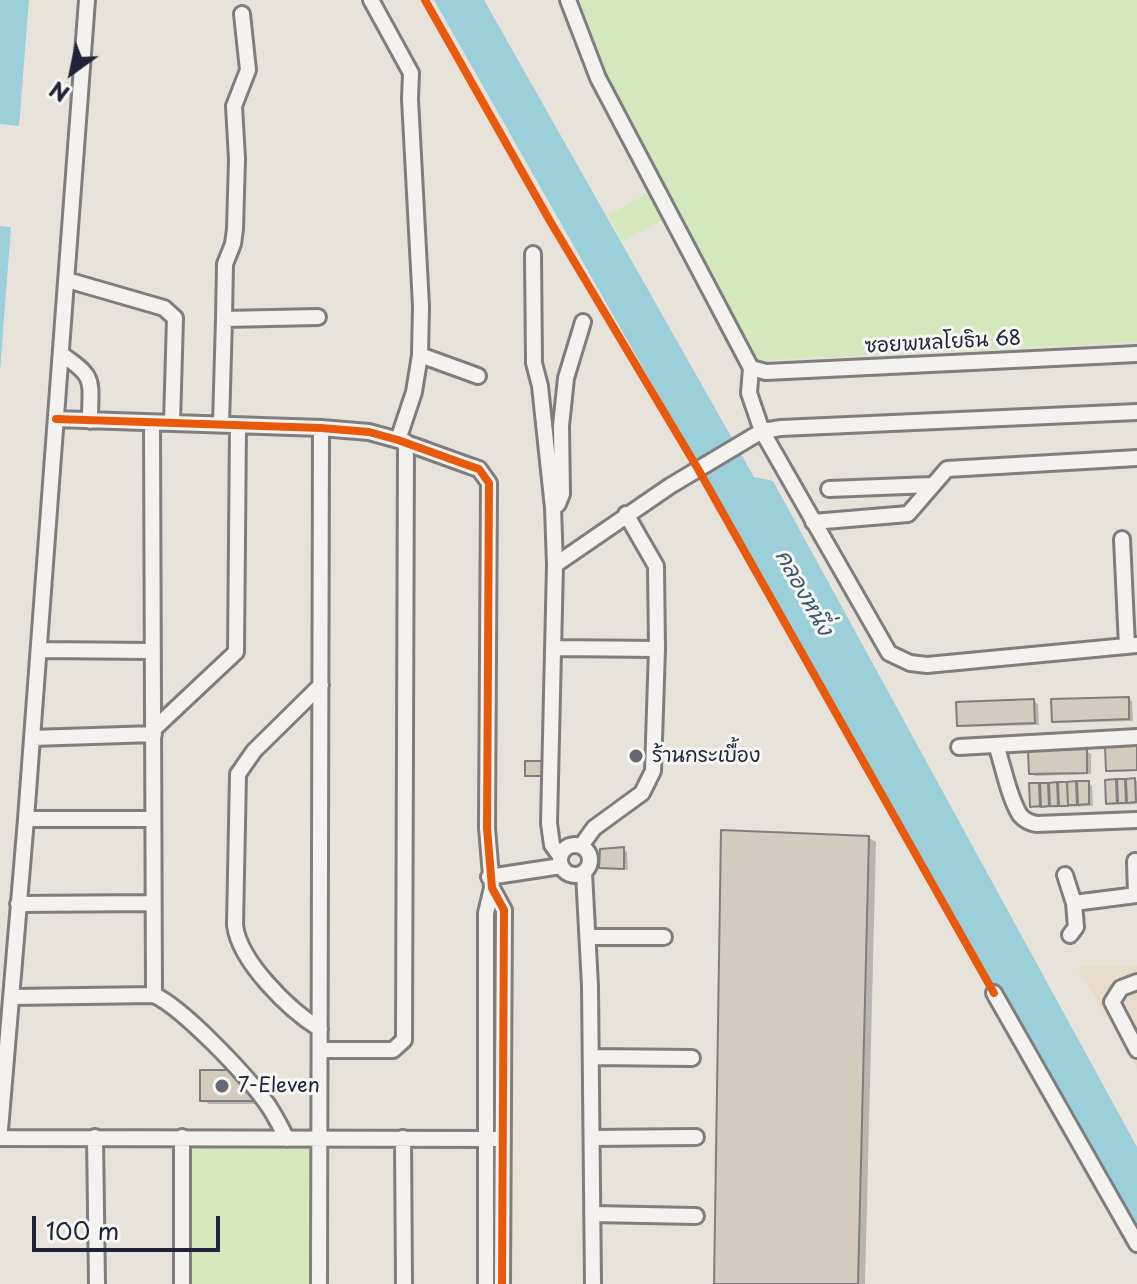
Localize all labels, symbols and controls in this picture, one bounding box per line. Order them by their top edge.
north arrow [32,32,112,112]
text: N [42,74,75,111]
street label: ซอยพหลโยธิน 68 [864,327,1022,359]
water label: คลองหนึ่ง [769,545,837,641]
place label: ร้านกระเบื้อง [652,744,760,768]
marker: ร้านกระเบื้อง [627,747,645,765]
place label: 7-Eleven [238,1074,320,1098]
marker: 7-Eleven [213,1077,231,1095]
scale bar [36,1200,224,1250]
text: 100 m [46,1212,119,1248]

